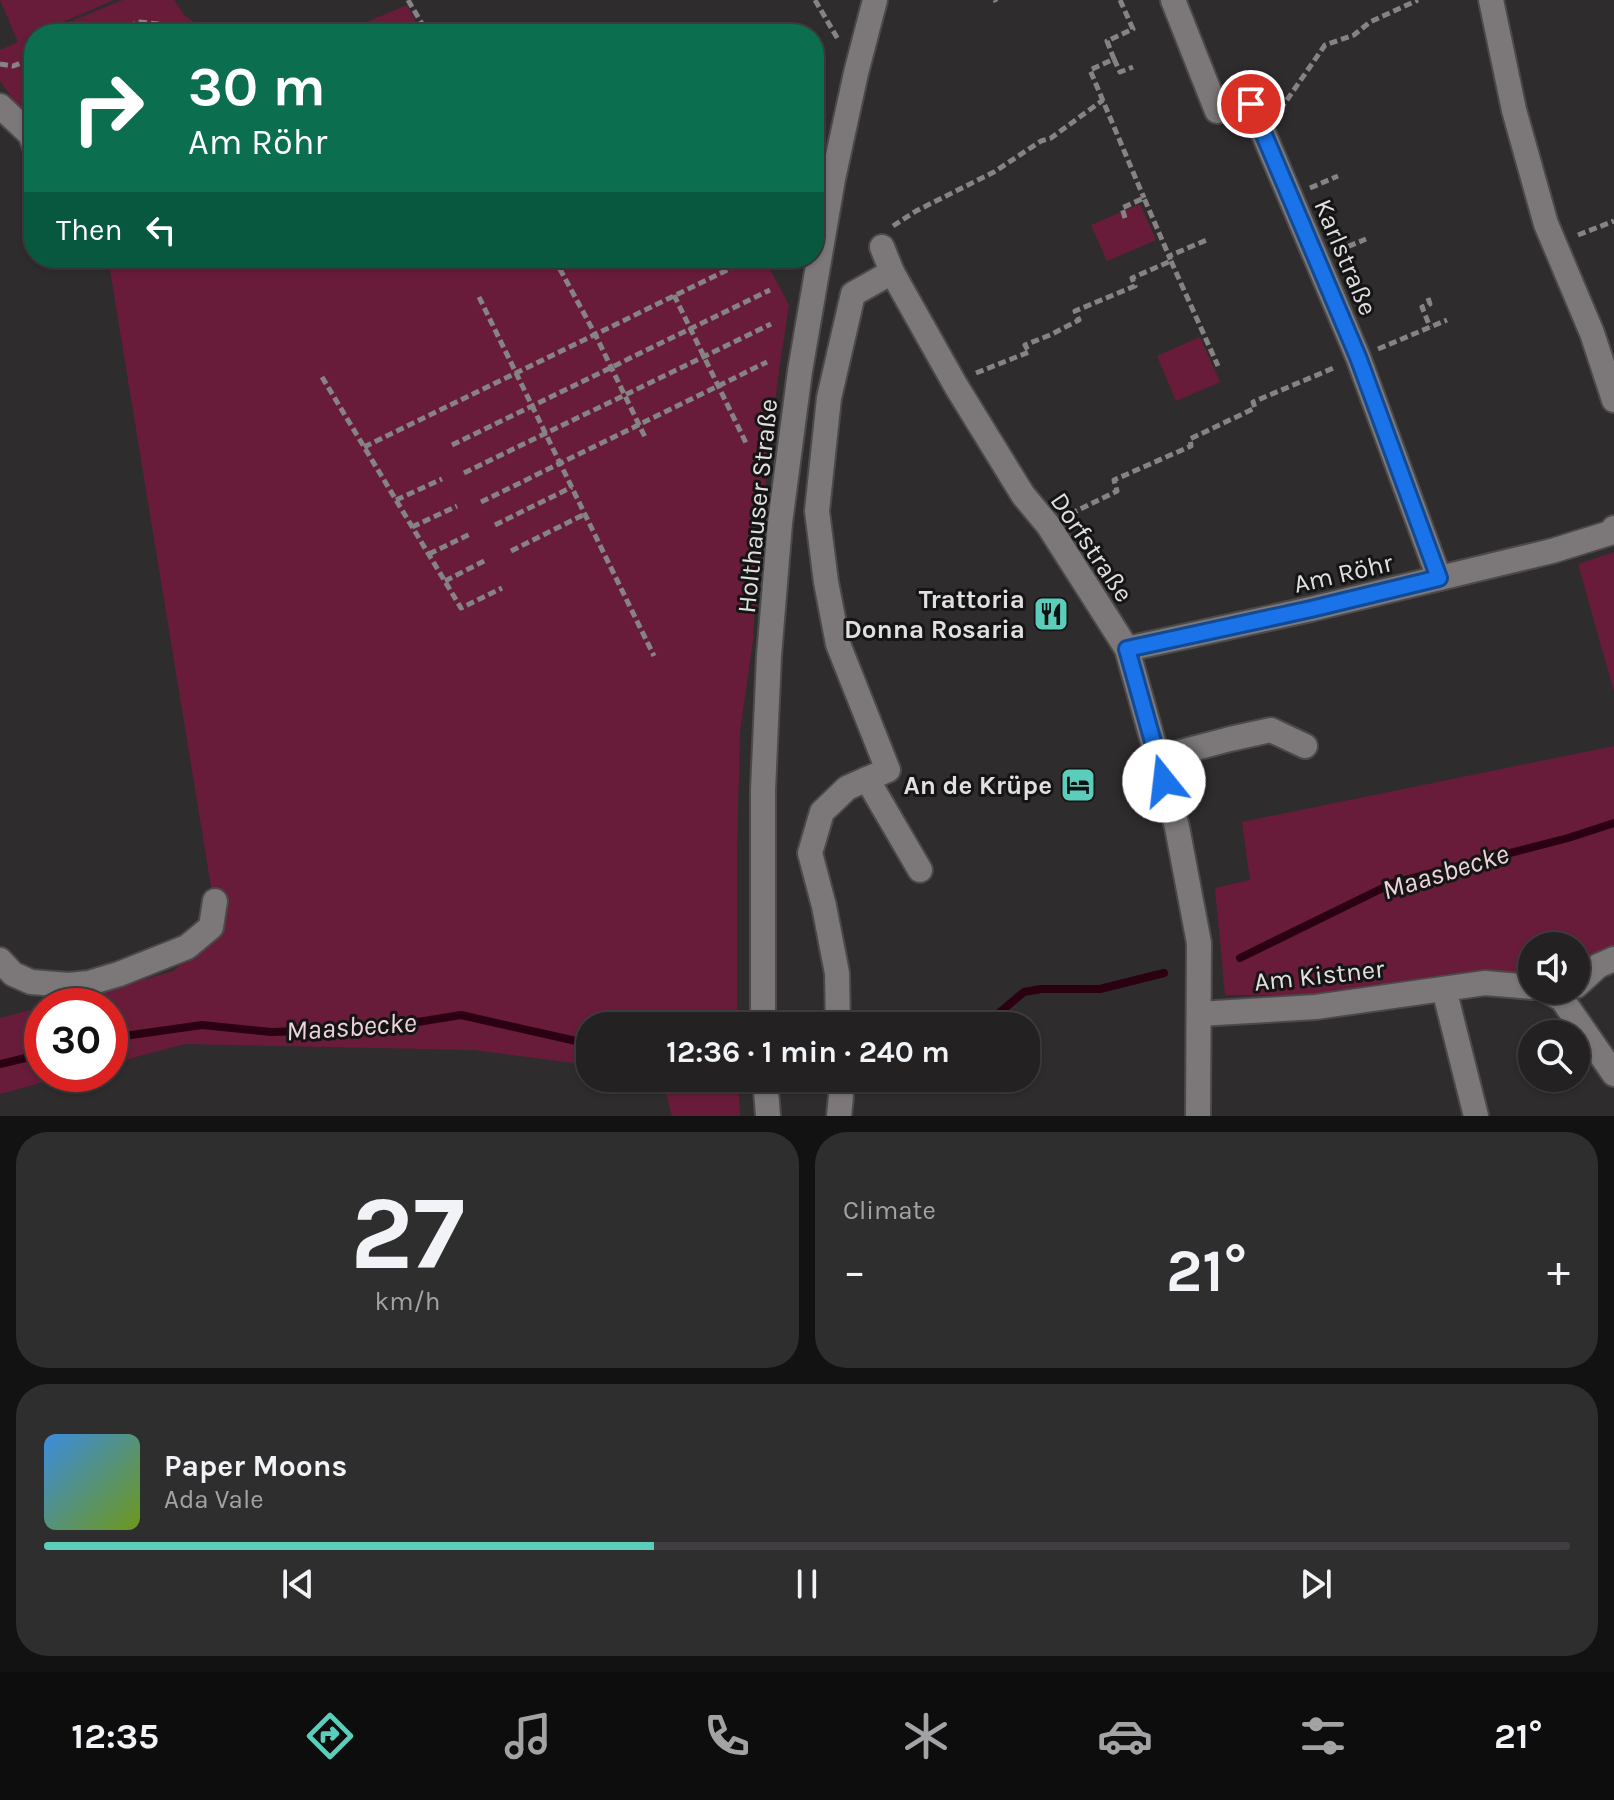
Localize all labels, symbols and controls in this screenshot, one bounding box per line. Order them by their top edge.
text: 30 m [188,54,326,119]
icon: right [56,56,160,160]
pin [1217,70,1285,138]
icon: arrive [1229,82,1273,126]
text: Am Röhr [188,121,327,163]
street label: Karlstraße [1307,194,1384,320]
icon: left [139,208,183,252]
text: Then [56,212,123,248]
street label: Holthauser Straße [731,397,784,615]
street label: Dorfstraße [1044,487,1140,608]
street label: Am Röhr [1291,547,1396,600]
place label: Trattoria Donna Rosaria [844,584,1025,645]
restaurant icon: Trattoria Donna Rosaria [1032,595,1070,633]
position arrow [1122,739,1206,823]
hotel icon: An de Krüpe [1059,766,1097,804]
place label: An de Krüpe [903,770,1052,801]
water label: Maasbecke [1378,837,1512,906]
map controls [1518,932,1590,1092]
button: sound [1518,932,1590,1004]
street label: Am Kistner [1252,953,1386,998]
speed limit sign: 30 [24,988,128,1092]
water label: Maasbecke [285,1005,417,1048]
button: search [1518,1020,1590,1092]
text: 12:36 · 1 min · 240 m [666,1034,950,1070]
text: 27 [350,1173,465,1294]
text: Climate [843,1195,936,1226]
text: 21° [1166,1236,1247,1306]
text: − [843,1246,866,1297]
text: + [1547,1246,1570,1297]
text: km/h [375,1286,440,1317]
text: Paper Moons [164,1448,347,1484]
text: Ada Vale [164,1484,264,1515]
icon: previous [276,1562,320,1606]
icon: pause [785,1562,829,1606]
icon: next [1294,1562,1338,1606]
icon: directions [302,1708,358,1764]
icon: music [500,1708,556,1764]
icon: phone [699,1708,755,1764]
icon: climate [898,1708,954,1764]
icon: car [1097,1708,1153,1764]
icon: filters [1295,1708,1351,1764]
text: 12:35 [71,1715,159,1757]
text: 21° [1494,1715,1543,1757]

